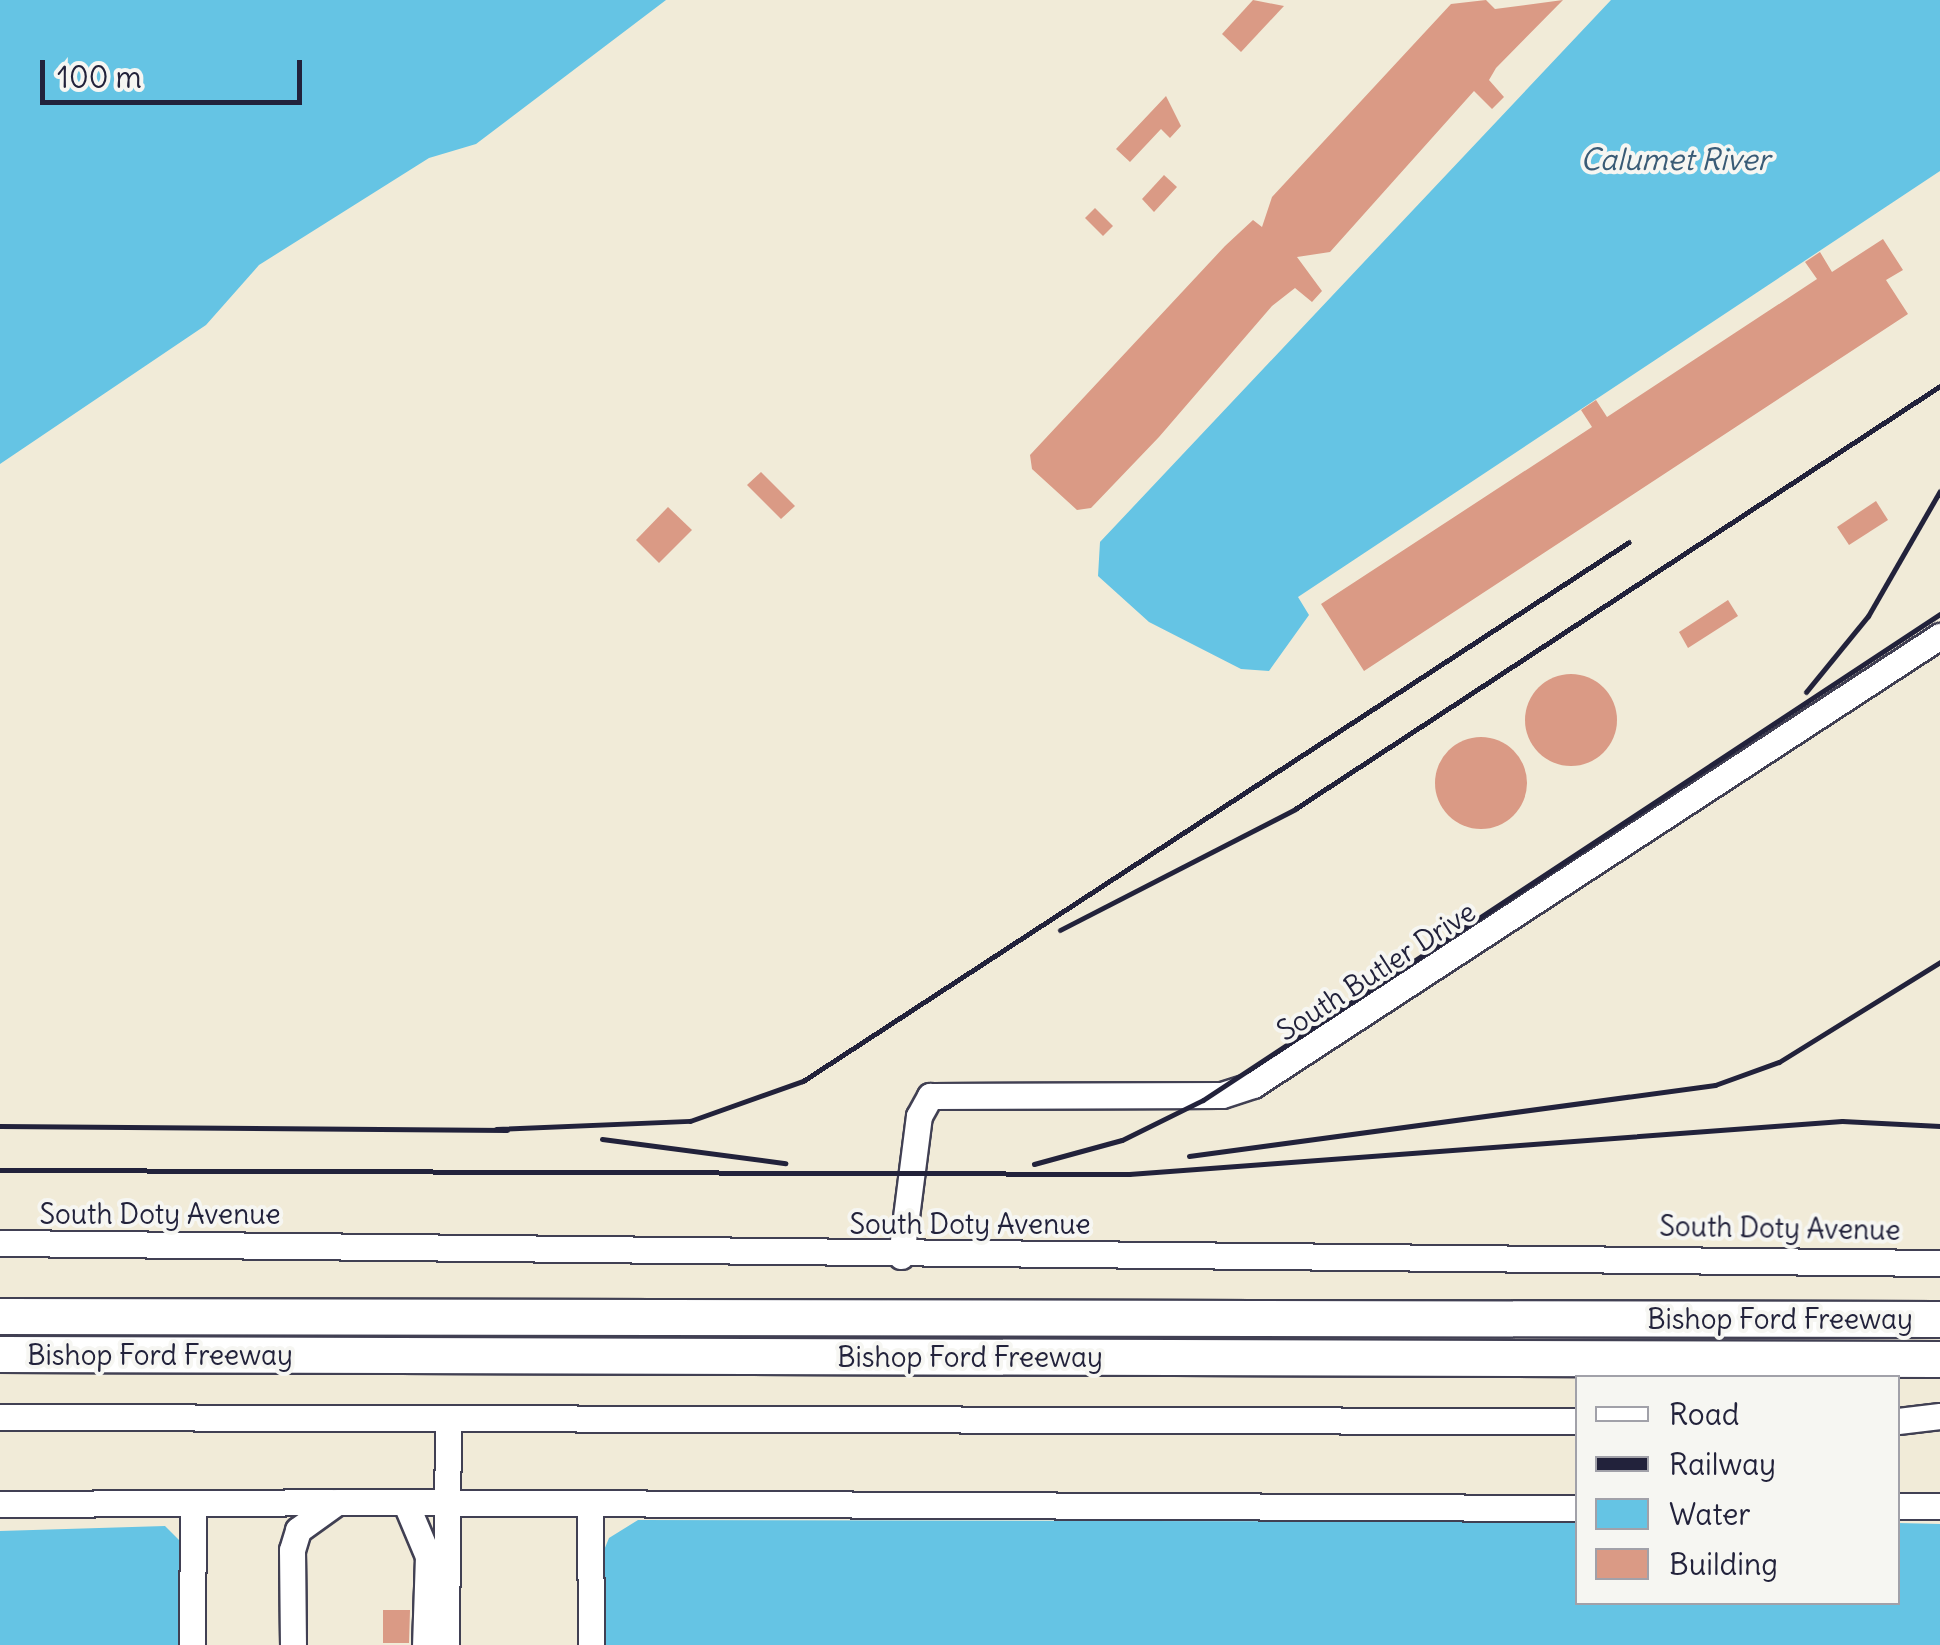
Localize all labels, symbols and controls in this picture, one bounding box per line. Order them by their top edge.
scale bar [45,40,308,102]
text: 100 m [57,58,142,96]
water label: Calumet River [1580,141,1770,177]
street label: South Butler Drive [1271,894,1481,1048]
street label: South Doty Avenue [39,1197,281,1231]
street label: South Doty Avenue [849,1207,1091,1241]
street label: South Doty Avenue [1659,1209,1901,1247]
street label: Bishop Ford Freeway [1647,1302,1913,1336]
street label: Bishop Ford Freeway [27,1338,293,1372]
street label: Bishop Ford Freeway [837,1340,1103,1374]
legend [1575,1375,1900,1605]
text: Road [1669,1395,1739,1433]
text: Railway [1669,1445,1776,1483]
text: Water [1669,1495,1751,1533]
text: Building [1669,1545,1778,1583]

